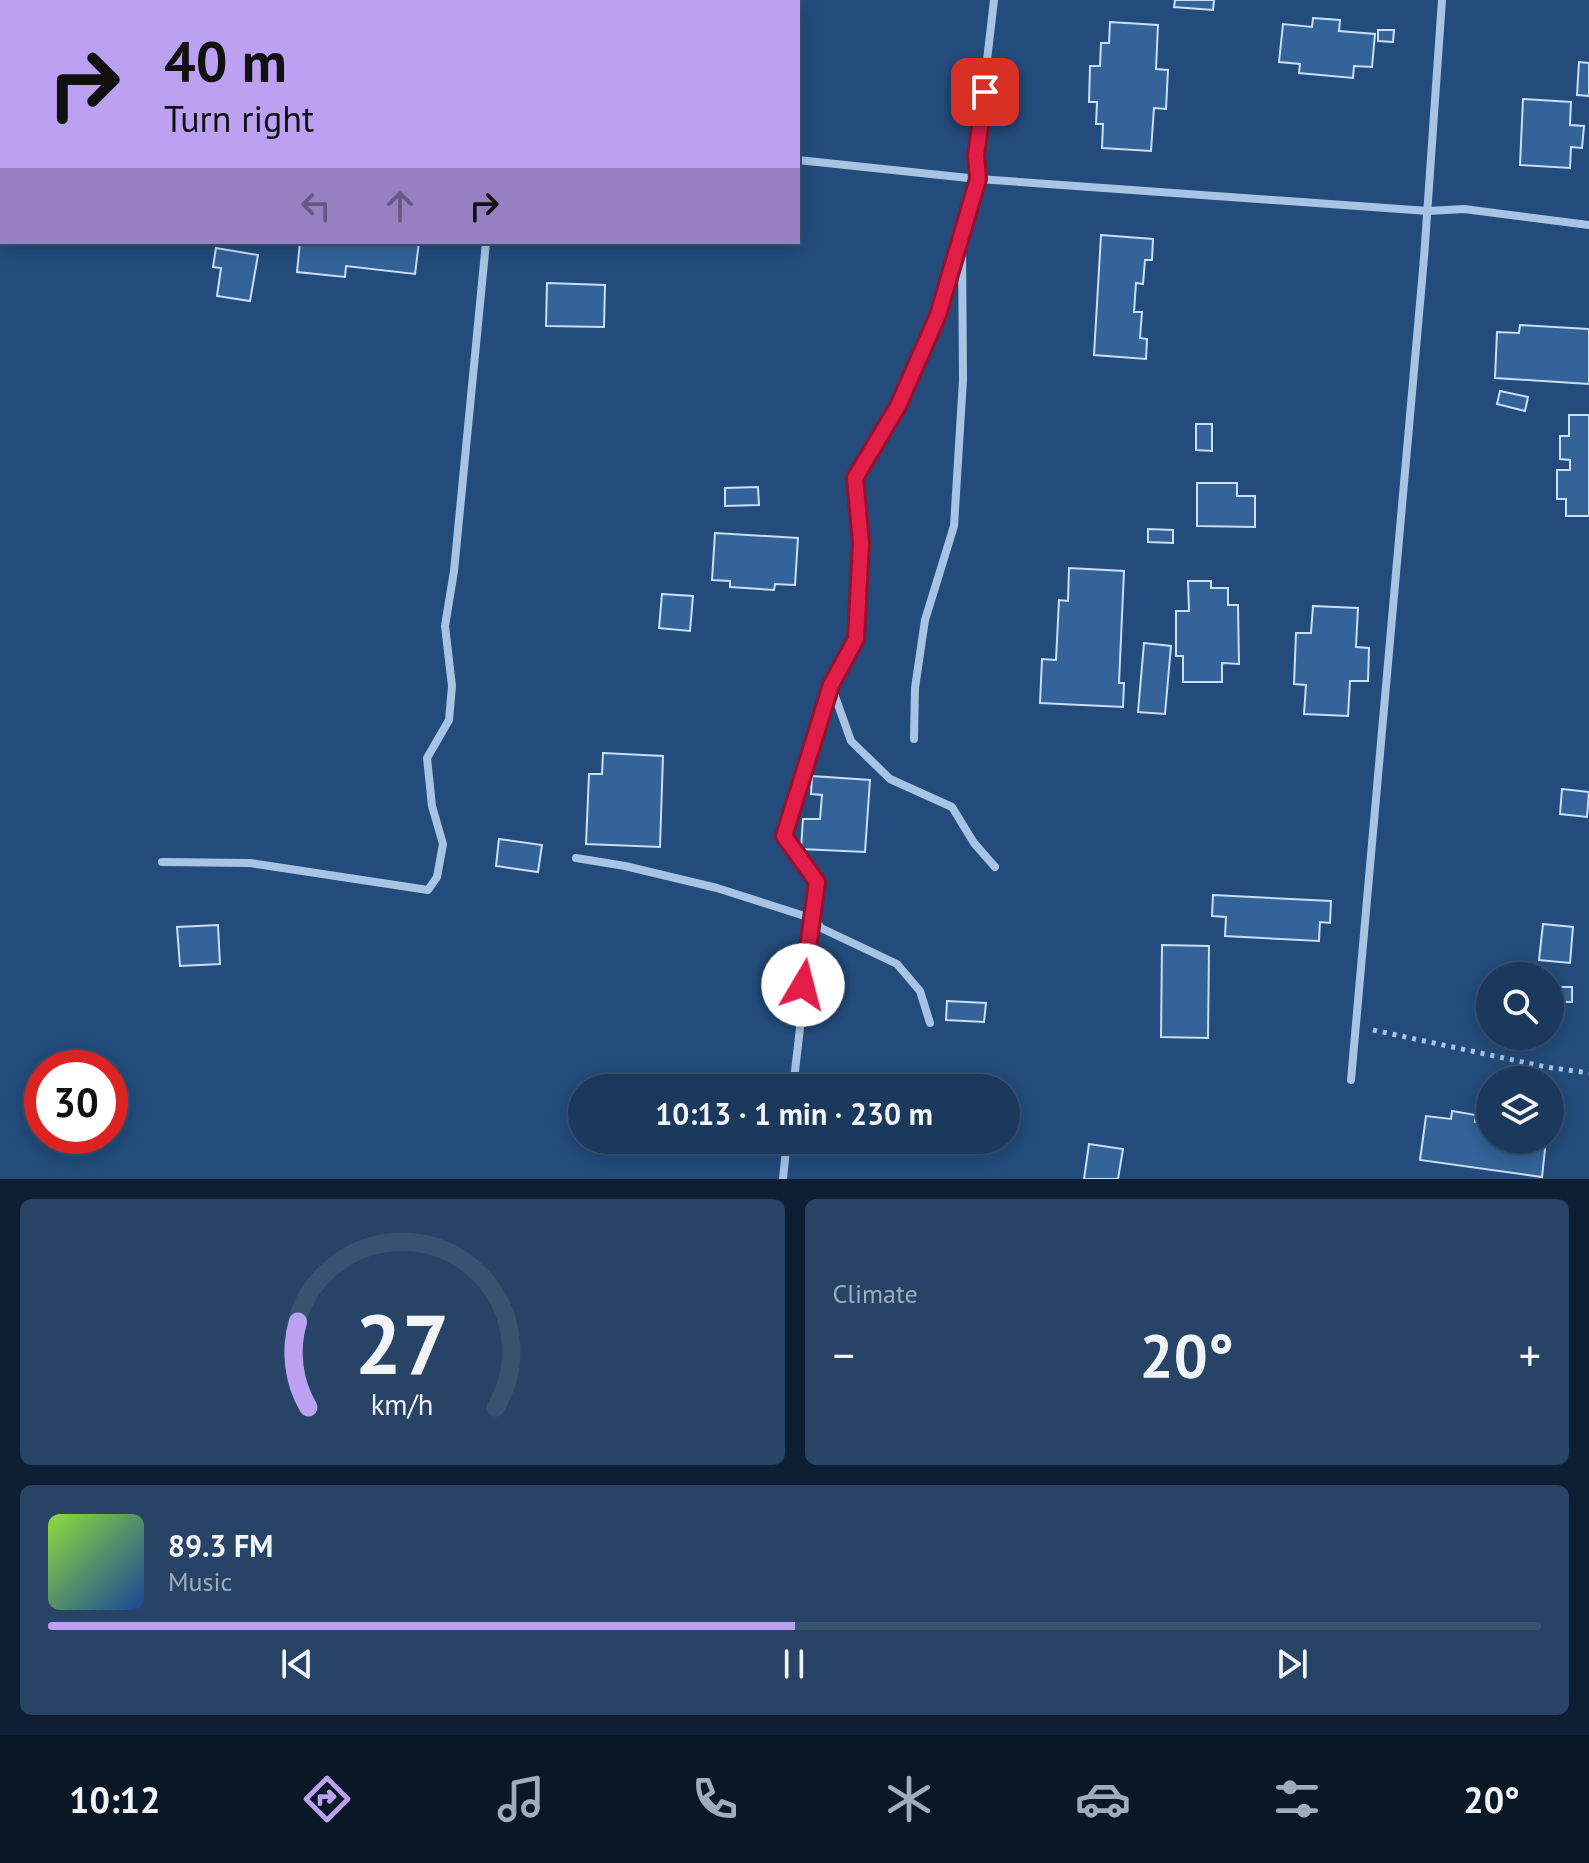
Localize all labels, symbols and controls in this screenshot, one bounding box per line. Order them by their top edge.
text: 40 m [164,25,287,97]
icon: right [32,32,136,136]
pin [951,58,1019,126]
icon: arrive [963,70,1007,114]
text: Turn right [164,95,314,142]
icon: left [294,184,338,228]
icon: ahead [378,184,422,228]
icon: right [462,184,506,228]
position arrow [761,943,845,1027]
map controls [1476,962,1564,1154]
button: search [1476,962,1564,1050]
speed limit sign: 30 [24,1050,128,1154]
button: layers [1476,1066,1564,1154]
text: 10:13 · 1 min · 230 m [655,1094,933,1133]
text: Climate [833,1277,918,1310]
text: 27 [355,1289,449,1397]
text: 20° [1140,1316,1234,1394]
text: − [833,1326,855,1383]
text: + [1519,1326,1541,1383]
text: km/h [371,1386,434,1423]
text: 89.3 FM [168,1526,273,1565]
text: Music [168,1565,232,1598]
icon: previous [275,1642,319,1686]
icon: pause [772,1642,816,1686]
icon: next [1270,1642,1314,1686]
icon: directions [299,1771,355,1827]
icon: music [493,1771,549,1827]
icon: phone [687,1771,743,1827]
icon: climate [881,1771,937,1827]
icon: car [1075,1771,1131,1827]
icon: filters [1269,1771,1325,1827]
text: 10:12 [69,1776,160,1823]
text: 20° [1463,1776,1520,1823]

